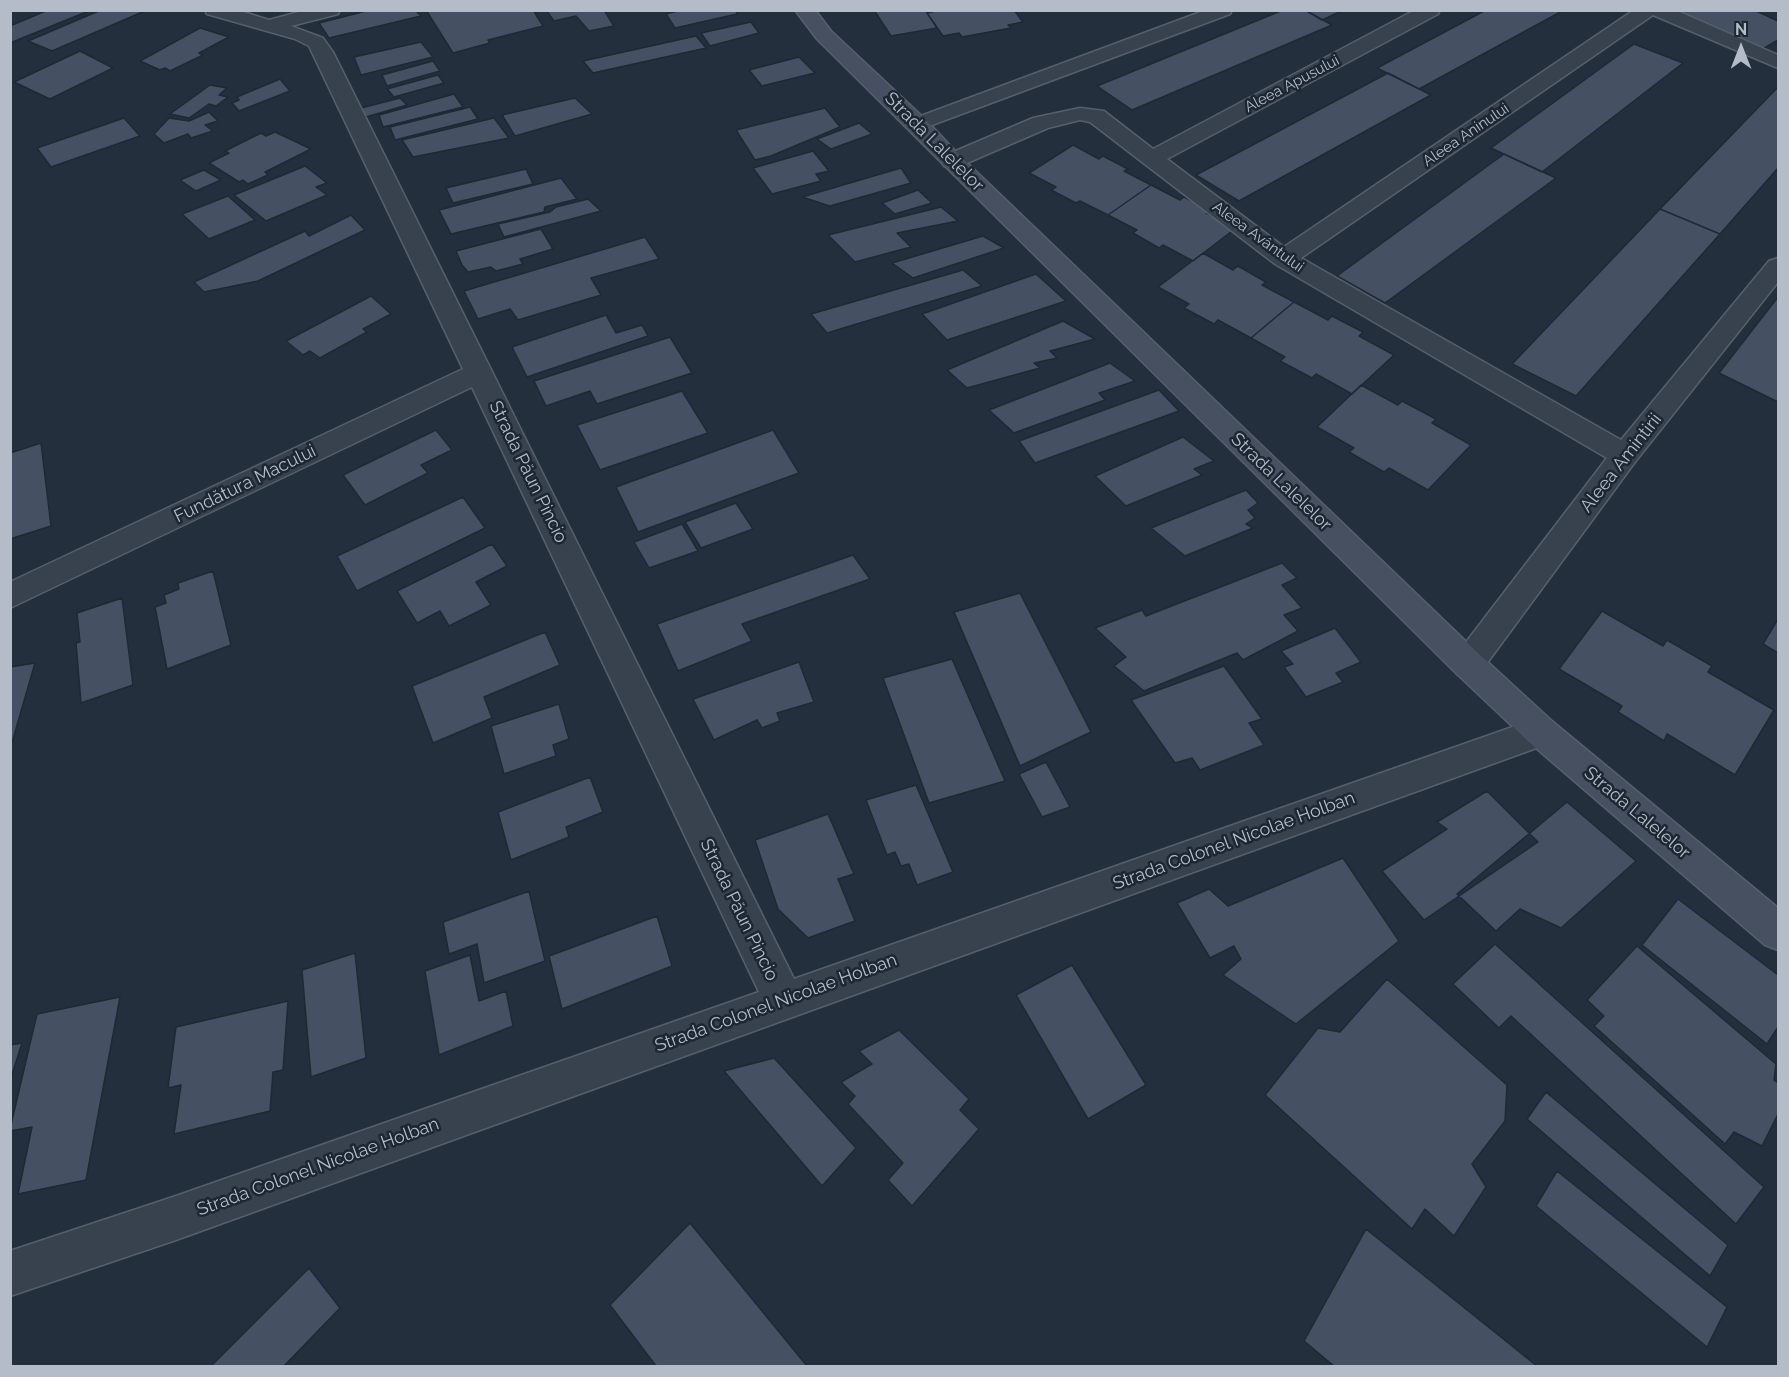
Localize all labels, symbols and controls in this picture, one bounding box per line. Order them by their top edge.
north arrow [1711,18,1771,78]
text: N [1735,20,1747,39]
street label: Aleea Apusului [1242,52,1342,116]
street label: Strada Lalelelor [880,88,988,196]
street label: Aleea Aninului [1420,100,1512,170]
street label: Aleea Avântului [1209,198,1307,276]
street label: Strada Păun Pincio [484,397,572,547]
street label: Aleea Amintirii [1576,409,1666,517]
street label: Strada Lalelelor [1226,429,1336,535]
street label: Fundătura Macului [171,440,319,528]
street label: Strada Lalelelor [1580,762,1694,864]
street label: Strada Colonel Nicolae Holban [1110,787,1358,895]
street label: Strada Păun Pincio [695,835,783,985]
street label: Strada Colonel Nicolae Holban [652,949,900,1057]
street label: Strada Colonel Nicolae Holban [194,1113,442,1221]

